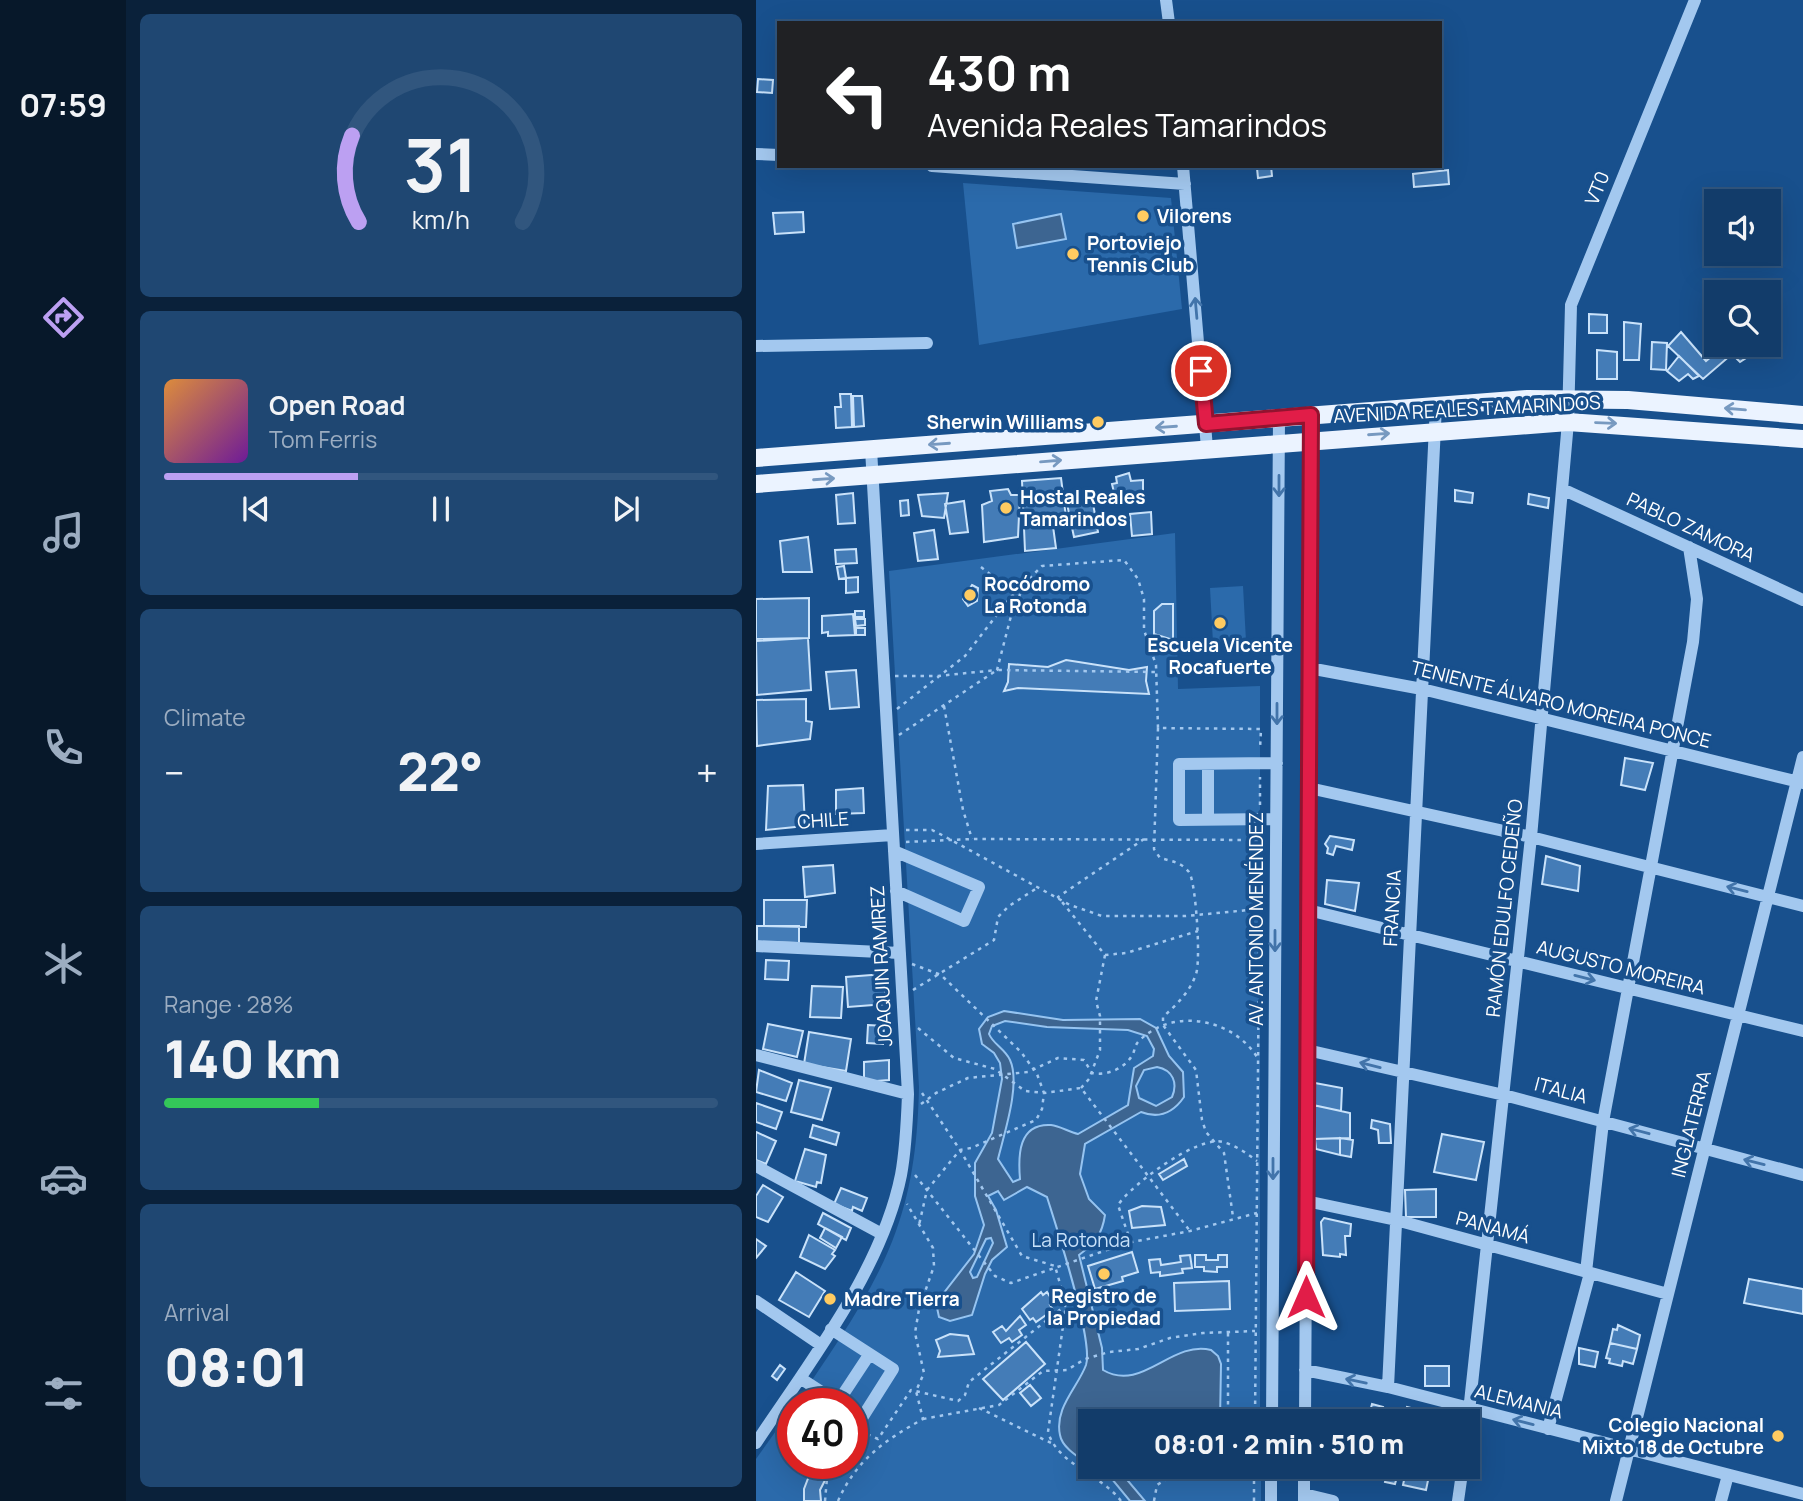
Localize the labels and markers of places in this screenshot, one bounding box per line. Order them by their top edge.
place label: Vilorens [1157,203,1232,229]
marker: Vilorens [1135,208,1151,224]
place label: Portoviejo Tennis Club [1087,230,1194,278]
marker: Portoviejo Tennis Club [1065,246,1081,262]
pin [1171,341,1231,401]
place label: Sherwin Williams [927,409,1084,435]
marker: Sherwin Williams [1090,414,1106,430]
place label: Hostal Reales Tamarindos [1020,484,1146,532]
marker: Hostal Reales Tamarindos [998,500,1014,516]
place label: Rocódromo La Rotonda [984,571,1090,619]
marker: Rocódromo La Rotonda [962,587,978,603]
marker: Escuela Vicente Rocafuerte [1212,615,1228,631]
place label: Escuela Vicente Rocafuerte [1147,632,1293,680]
marker: Registro de la Propiedad [1096,1266,1112,1282]
place label: Registro de la Propiedad [1047,1283,1161,1331]
place label: Madre Tierra [844,1286,960,1312]
marker: Madre Tierra [822,1291,838,1307]
place label: Colegio Nacional Mixto 18 de Octubre [1582,1412,1764,1460]
marker: Colegio Nacional Mixto 18 de Octubre [1770,1428,1786,1444]

